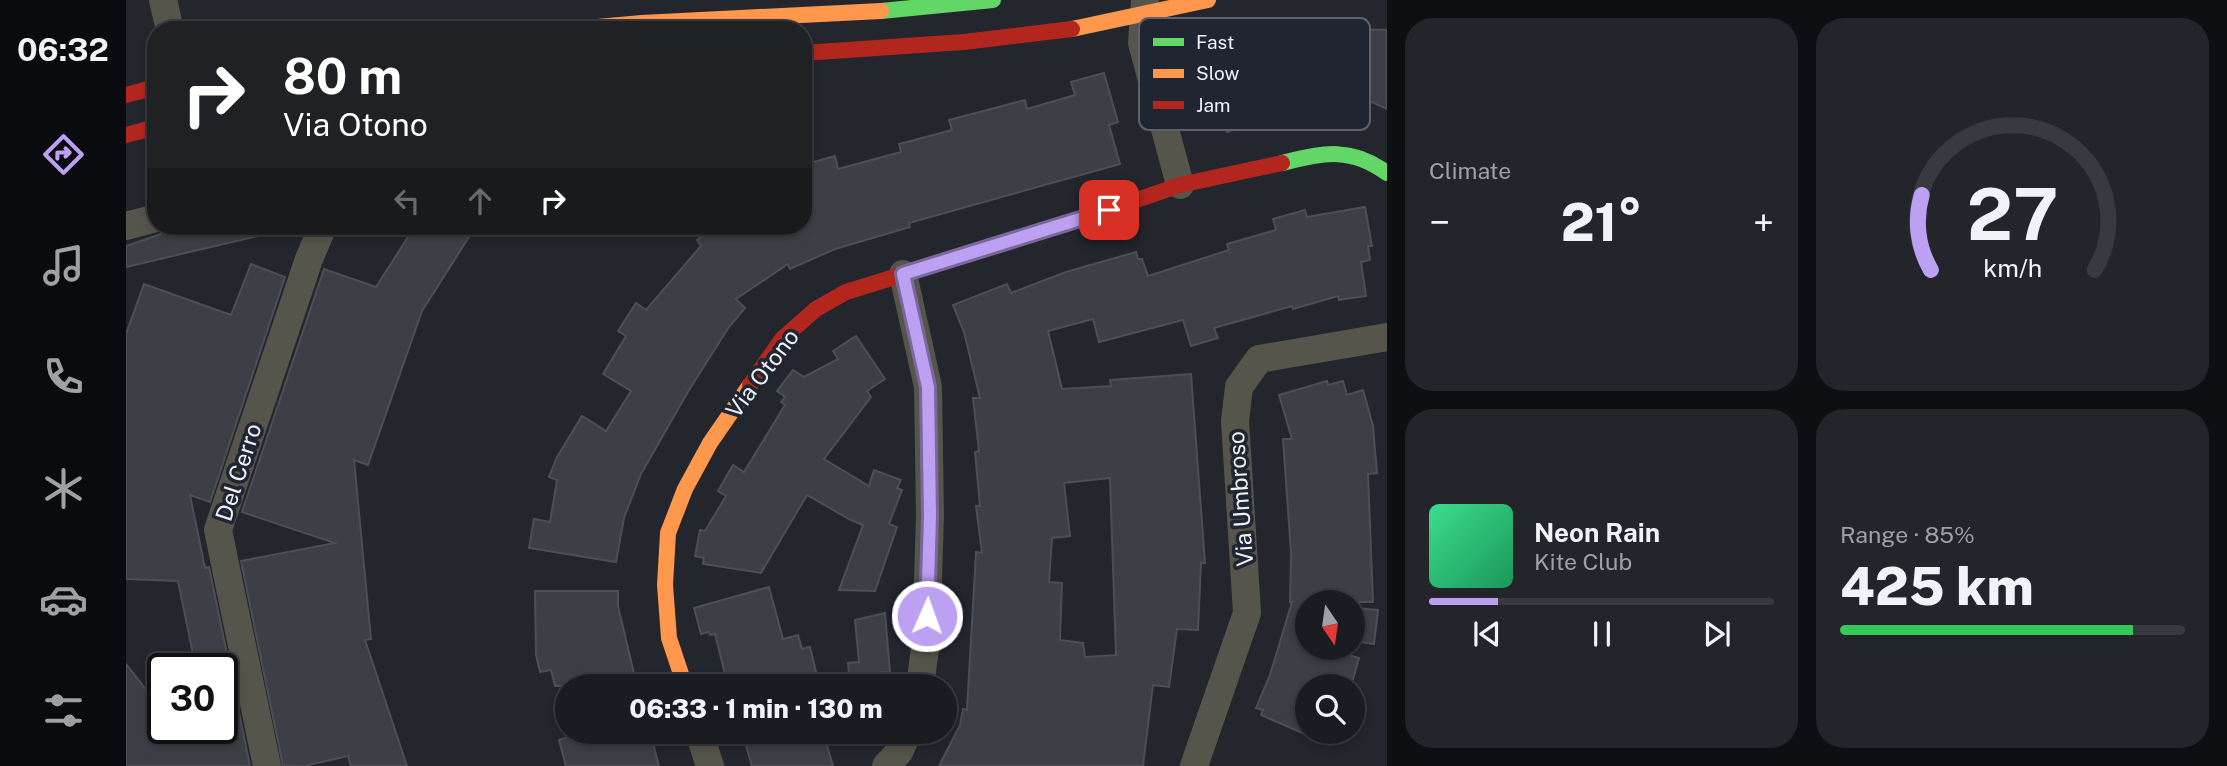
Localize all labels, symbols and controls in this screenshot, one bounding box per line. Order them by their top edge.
legend [1139,18,1370,130]
text: 06:32 [17,31,109,68]
text: Fast [1196,31,1234,53]
text: 80 m [283,47,402,105]
icon: right [168,49,259,140]
text: Slow [1196,62,1240,84]
text: Jam [1196,94,1230,116]
text: Via Otono [283,106,428,143]
icon: directions [39,130,88,179]
text: Climate [1429,157,1511,184]
text: 27 [1967,172,2058,257]
pin [1079,180,1139,240]
icon: left [388,182,426,220]
icon: ahead [461,182,499,220]
icon: right [534,182,572,220]
icon: arrive [1090,191,1128,229]
text: 21° [1561,192,1642,253]
text: − [1429,200,1450,245]
text: + [1753,200,1774,245]
icon: music [39,241,88,290]
text: km/h [1983,253,2042,283]
street label: Via Otono [720,323,804,423]
icon: phone [39,352,88,401]
street label: Del Cerro [210,420,266,524]
street label: Via Umbroso [1222,430,1258,568]
icon: climate [39,464,88,513]
text: Neon Rain [1534,517,1660,548]
text: Range · 85% [1840,521,1975,548]
text: Kite Club [1534,548,1632,575]
text: 425 km [1840,556,2034,617]
icon: car [39,575,88,624]
position arrow [890,579,964,653]
north arrow [1295,590,1365,660]
map controls [1295,590,1365,744]
icon: previous [1468,615,1506,653]
icon: pause [1583,615,1621,653]
icon: next [1698,615,1736,653]
speed limit sign: 30 [147,653,238,744]
button: search [1295,674,1365,744]
icon: filters [39,686,88,735]
text: 06:33 · 1 min · 130 m [629,693,883,724]

